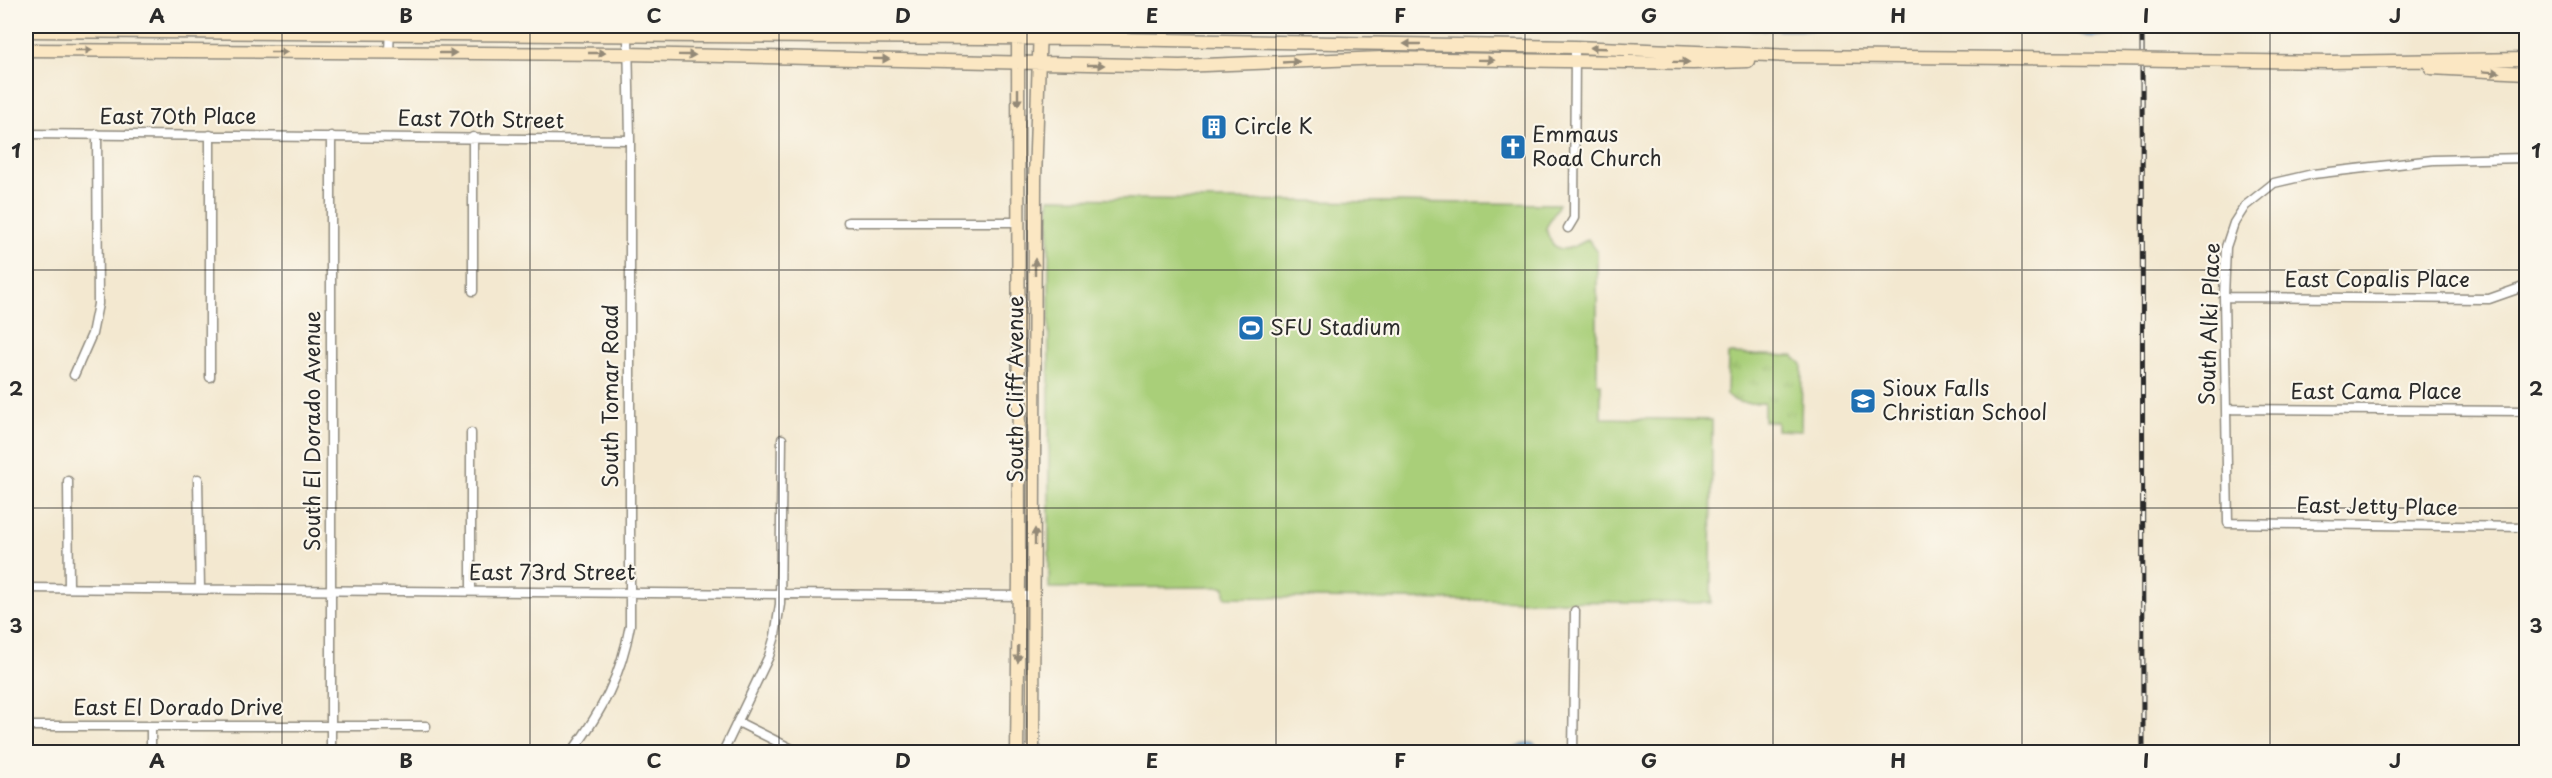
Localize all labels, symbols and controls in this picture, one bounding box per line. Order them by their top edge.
text: A [149,0,165,30]
text: B [399,0,413,30]
text: C [646,0,662,30]
text: D [895,0,911,30]
text: E [1146,0,1158,30]
text: F [1394,0,1406,30]
text: G [1641,0,1657,30]
text: H [1890,0,1906,30]
text: I [2143,0,2149,30]
text: J [2389,0,2401,30]
one-way arrow [1402,40,1421,49]
one-way arrow [1589,43,1608,53]
one-way arrow [74,46,93,55]
one-way arrow [269,47,288,57]
one-way arrow [438,48,457,57]
one-way arrow [587,48,606,58]
one-way arrow [677,50,696,60]
one-way arrow [872,55,891,64]
one-way arrow [1477,55,1496,65]
one-way arrow [1282,58,1301,67]
one-way arrow [1671,58,1690,67]
one-way arrow [1087,60,1106,70]
one-way arrow [2482,67,2501,76]
one-way arrow [1013,88,1023,107]
street label: East 70th Place [100,99,256,131]
street label: East 70th Street [397,101,565,135]
place label: Circle K [1234,109,1313,141]
building icon: Circle K [1199,112,1229,142]
place label: Emmaus Road Church [1532,117,1662,173]
church icon: Emmaus Road Church [1498,132,1528,162]
text: 1 [11,135,21,165]
text: 1 [2531,135,2541,165]
street label: South Alki Place [2189,242,2227,406]
one-way arrow [1030,257,1040,276]
street label: East Copalis Place [2285,262,2469,294]
street label: South Cliff Avenue [998,296,1030,482]
street label: South Tomar Road [593,304,625,488]
place label: SFU Stadium [1270,310,1401,342]
street label: South El Dorado Avenue [295,311,327,551]
sports icon: SFU Stadium [1236,313,1266,343]
place label: Sioux Falls Christian School [1882,371,2047,427]
text: 2 [9,373,23,403]
text: 2 [2529,373,2543,403]
street label: East Cama Place [2290,374,2462,406]
school or university icon: Sioux Falls Christian School [1848,386,1878,416]
street label: East Jetty Place [2296,488,2458,522]
one-way arrow [1030,528,1040,547]
street label: East 73rd Street [469,555,635,587]
text: 3 [9,610,23,640]
text: 3 [2529,610,2543,640]
one-way arrow [1013,644,1023,663]
street label: East El Dorado Drive [73,690,283,722]
text: A [149,745,165,775]
text: B [399,745,413,775]
text: C [646,745,662,775]
text: D [895,745,911,775]
text: E [1146,745,1158,775]
text: F [1394,745,1406,775]
text: G [1641,745,1657,775]
text: H [1890,745,1906,775]
text: I [2143,745,2149,775]
text: J [2389,745,2401,775]

